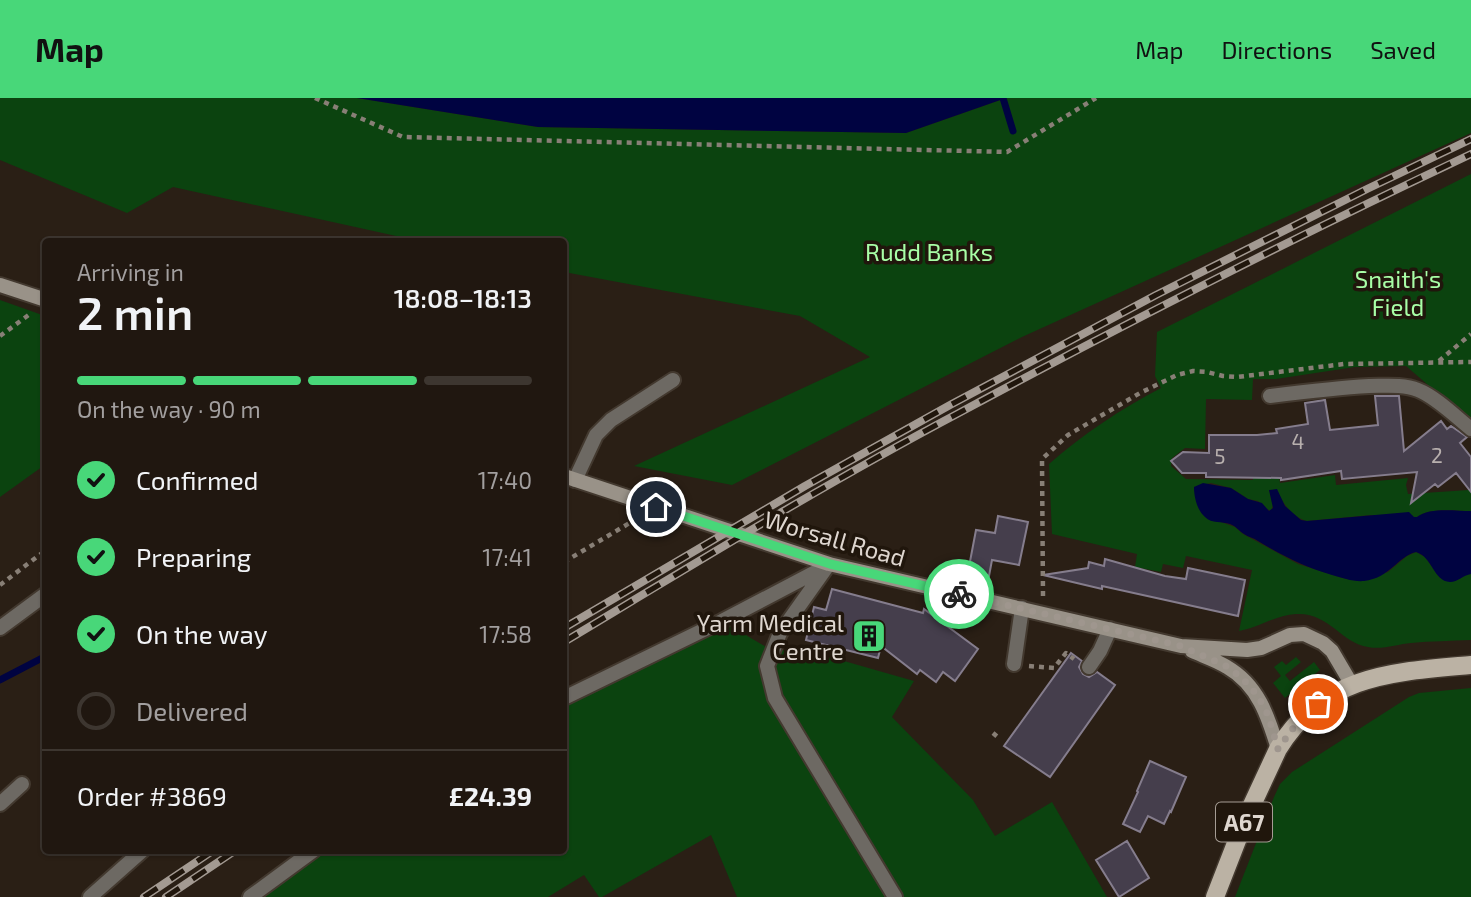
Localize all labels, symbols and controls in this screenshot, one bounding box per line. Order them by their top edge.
text: Map [35,29,104,69]
text: Map [1135,35,1183,64]
text: Directions [1221,35,1332,64]
text: Saved [1370,35,1436,64]
park label: Rudd Banks [865,237,993,266]
text: Arriving in [77,258,184,286]
park label: Snaith's Field [1355,264,1441,321]
text: 18:08–18:13 [394,282,532,313]
text: 2 min [77,284,193,339]
text: On the way · 90 m [77,395,261,423]
house number: 4 [1292,428,1304,453]
house number: 2 [1431,442,1443,467]
house number: 5 [1214,443,1226,468]
icon: check [77,461,115,499]
text: Confirmed [136,464,259,495]
text: 17:40 [478,466,532,494]
pin [626,477,686,537]
icon: home [637,488,675,526]
street label: Worsall Road [761,504,909,572]
icon: check [77,538,115,576]
text: Preparing [136,541,251,572]
text: 17:41 [482,543,532,571]
courier [924,559,994,629]
icon: bike [940,575,978,613]
place label: Yarm Medical Centre [697,608,844,665]
icon: check [77,615,115,653]
building icon: Yarm Medical Centre [850,617,888,655]
text: On the way [136,618,267,649]
text: 17:58 [479,620,532,648]
pin [1288,674,1348,734]
icon: bag [1299,685,1337,723]
text: Delivered [136,695,248,726]
text: Order #3869 [77,780,227,811]
text: £24.39 [449,780,532,811]
road number: A67 [1216,802,1272,842]

